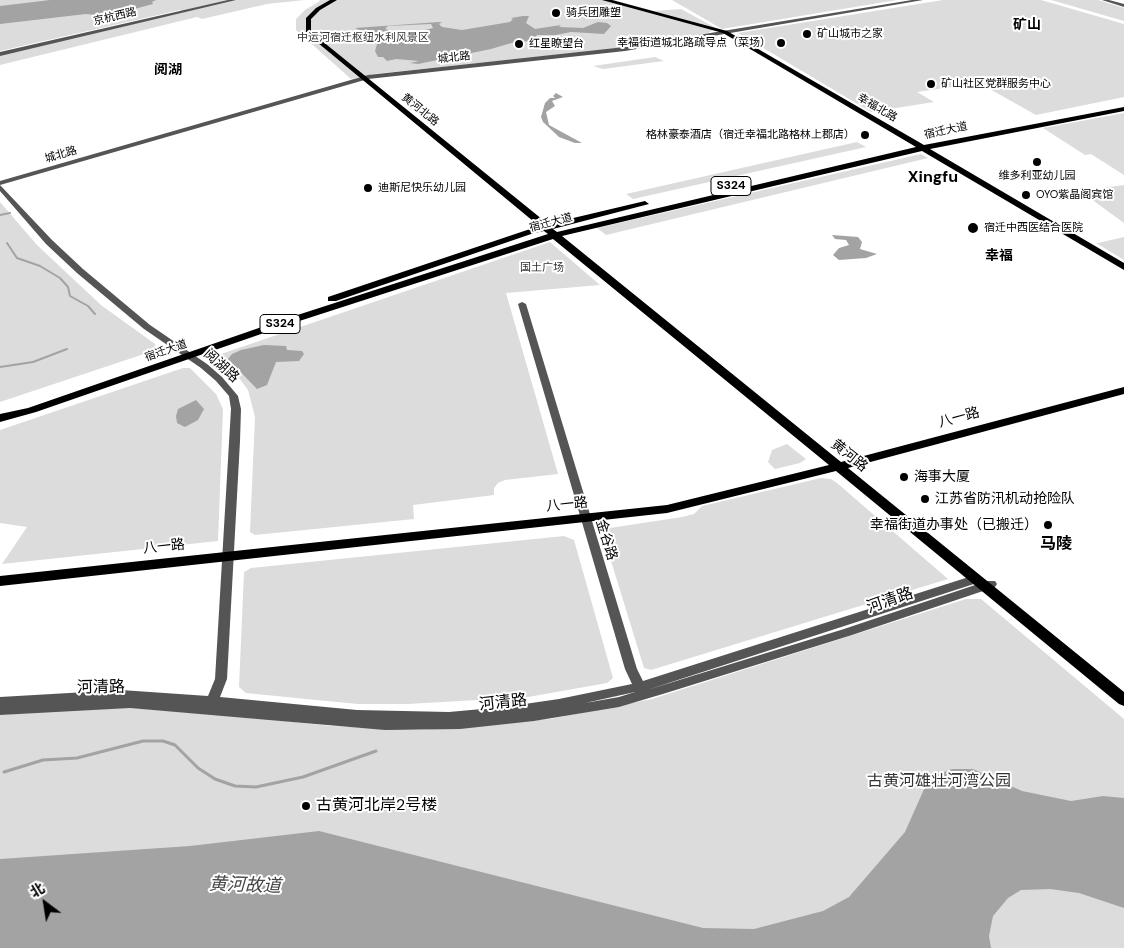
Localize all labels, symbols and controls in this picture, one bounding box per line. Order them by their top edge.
street label: 京杭西路 [92,6,138,28]
place label: 骑兵团雕塑 [566,6,621,20]
marker: 骑兵团雕塑 [550,7,562,19]
district label: 矿山 [1013,17,1041,33]
place label: 矿山城市之家 [817,27,883,41]
marker: 矿山城市之家 [801,28,813,40]
park label: 中运河宿迁枢纽水利风景区 [297,31,429,45]
place label: 幸福街道城北路疏导点（菜场） [617,36,771,50]
place label: 红星瞭望台 [529,37,584,51]
marker: 幸福街道城北路疏导点（菜场） [775,37,787,49]
marker: 红星瞭望台 [513,38,525,50]
street label: 城北路 [437,50,471,66]
district label: 阅湖 [154,62,182,78]
place label: 矿山社区党群服务中心 [941,77,1051,91]
marker: 矿山社区党群服务中心 [925,78,937,90]
street label: 黄河北路 [399,91,441,129]
street label: 幸福北路 [855,91,899,125]
street label: 宿迁大道 [923,120,969,142]
place label: 格林豪泰酒店（宿迁幸福北路格林上郡店） [646,128,855,142]
marker: 格林豪泰酒店（宿迁幸福北路格林上郡店） [859,129,871,141]
street label: 城北路 [43,144,79,166]
marker: 维多利亚幼儿园 [1031,156,1043,168]
district label: Xingfu [908,168,958,188]
place label: 维多利亚幼儿园 [999,169,1075,183]
road number: S324 [711,177,751,196]
place label: 迪斯尼快乐幼儿园 [378,181,466,195]
marker: 迪斯尼快乐幼儿园 [362,182,374,194]
place label: OYO紫晶阁宾馆 [1036,188,1113,202]
marker: OYO紫晶阁宾馆 [1020,189,1032,201]
street label: 宿迁大道 [528,211,574,235]
marker: 宿迁中西医结合医院 [966,221,980,235]
place label: 宿迁中西医结合医院 [984,221,1083,235]
district label: 幸福 [985,248,1013,264]
park label: 国土广场 [520,261,564,275]
road number: S324 [260,314,300,334]
street label: 宿迁大道 [143,338,189,364]
street label: 阅湖路 [200,346,242,386]
street label: 八一路 [937,404,981,432]
street label: 黄河路 [827,436,871,476]
place label: 海事大厦 [914,469,970,485]
marker: 海事大厦 [898,471,910,483]
place label: 江苏省防汛机动抢险队 [935,491,1075,507]
marker: 江苏省防汛机动抢险队 [919,493,931,505]
street label: 八一路 [545,494,589,516]
street label: 金谷路 [592,517,620,563]
place label: 幸福街道办事处（已搬迁） [870,517,1038,533]
marker: 幸福街道办事处（已搬迁） [1042,519,1054,531]
district label: 马陵 [1040,535,1072,555]
street label: 八一路 [142,536,186,558]
street label: 河清路 [864,584,916,618]
street label: 河清路 [77,678,125,698]
street label: 河清路 [478,691,528,715]
park label: 古黄河雄壮河湾公园 [867,772,1011,792]
place label: 古黄河北岸2号楼 [316,796,437,816]
marker: 古黄河北岸2号楼 [300,800,312,812]
water label: 黄河故道 [209,874,281,898]
north arrow [20,878,70,928]
text: 北 [27,879,48,901]

